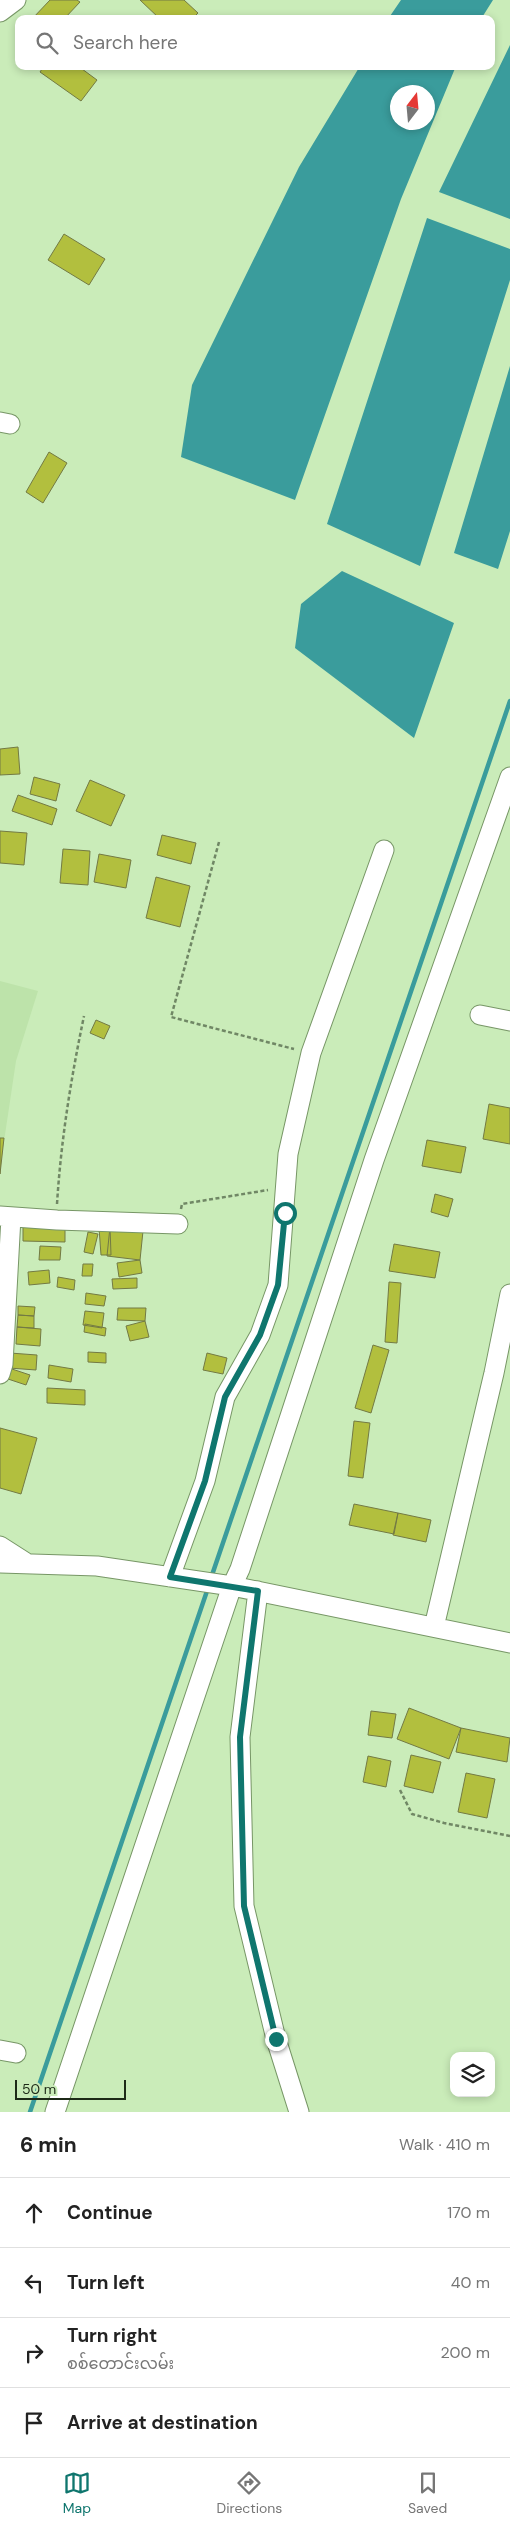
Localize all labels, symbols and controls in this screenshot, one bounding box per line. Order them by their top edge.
search box [15,15,495,70]
icon: search [33,29,61,57]
text: Search here [73,30,178,55]
north arrow [390,85,435,130]
route start [274,1202,297,1225]
route end [265,2028,288,2051]
map controls [450,2052,495,2097]
button: layers [450,2052,495,2097]
scale bar [15,2077,126,2100]
text: 50 m [22,2080,56,2098]
text: 6 min [20,2131,77,2159]
text: Walk · 410 m [399,2134,490,2155]
icon: ahead [20,2199,48,2227]
text: Continue [67,2200,153,2225]
text: 170 m [447,2202,490,2223]
icon: left [20,2269,48,2297]
text: Turn left [67,2270,145,2295]
text: 40 m [451,2272,490,2293]
text: Turn right [67,2323,157,2348]
icon: right [20,2339,48,2367]
text: 200 m [441,2342,490,2363]
text: စစ်တောင်းလမ်း [67,2353,174,2374]
icon: arrive [20,2409,48,2437]
text: Arrive at destination [67,2410,258,2435]
tab: Map [63,2469,91,2517]
tab: Directions [217,2469,282,2517]
tab: Saved [408,2469,447,2517]

